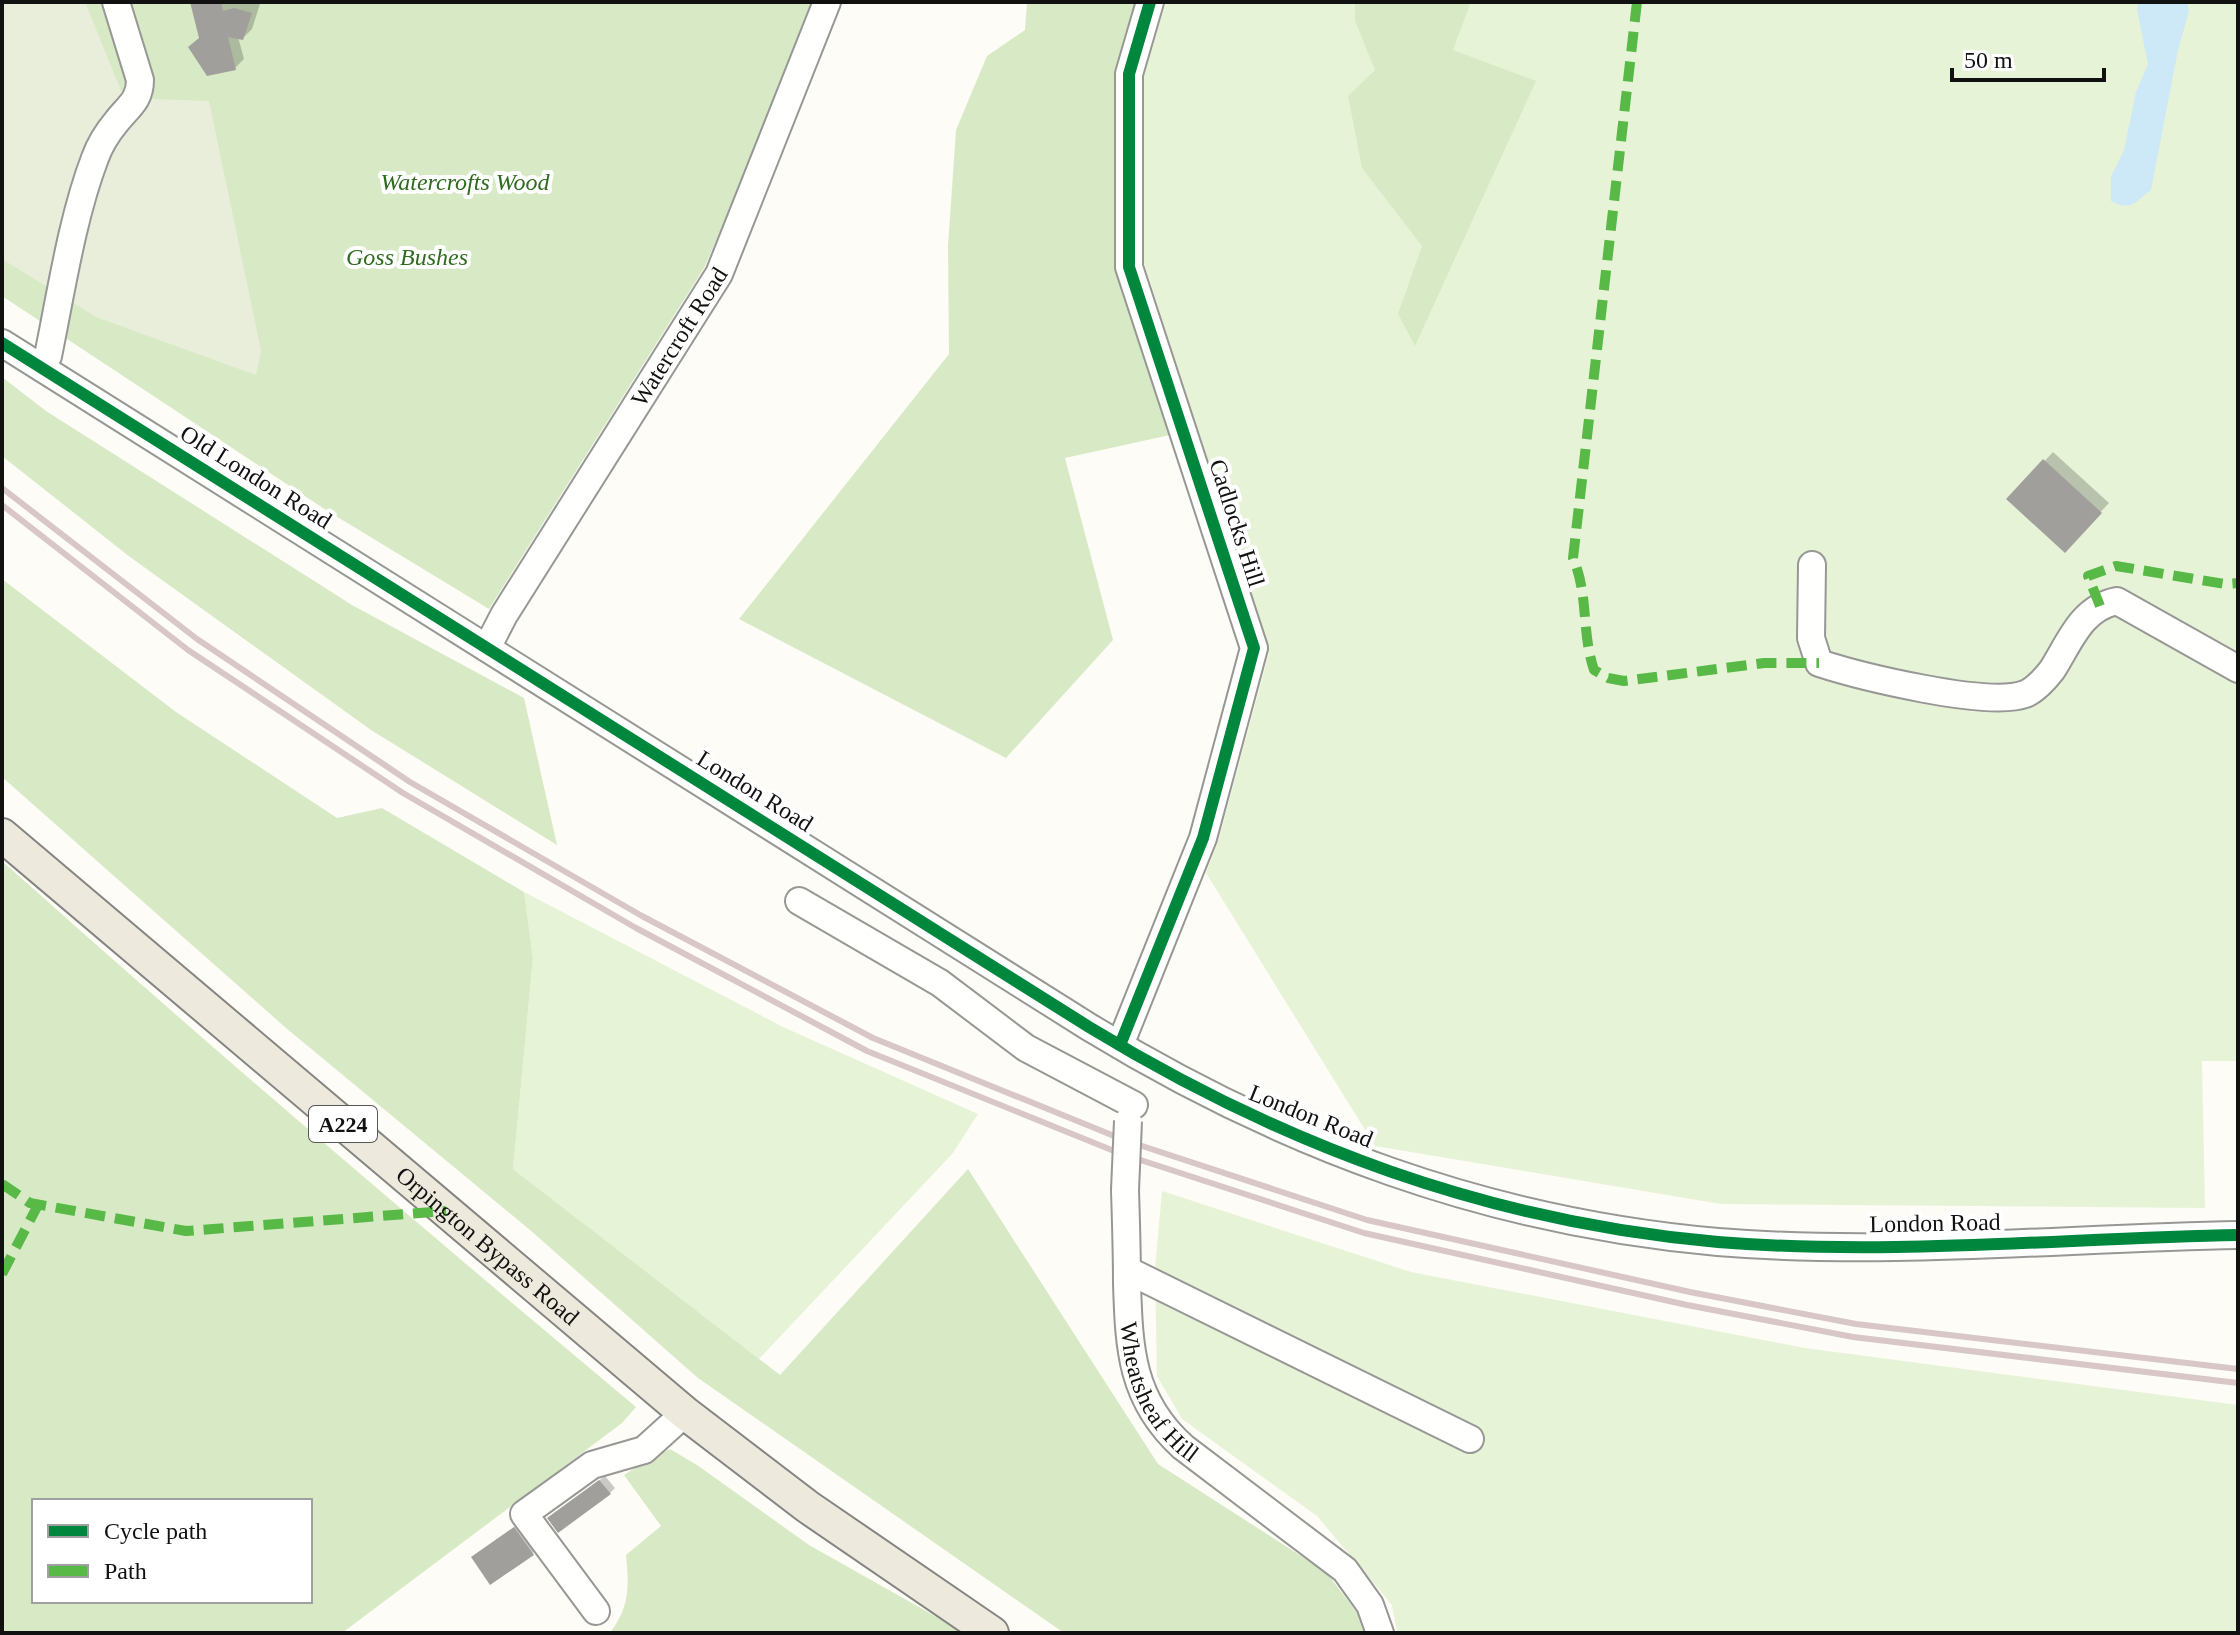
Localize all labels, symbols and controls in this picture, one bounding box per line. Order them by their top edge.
scale bar [1952,32,2104,82]
text: 50 m [1964,47,2013,73]
park label: Watercrofts Wood [380,169,551,195]
park label: Goss Bushes [346,244,468,270]
street label: Watercroft Road [626,263,733,411]
street label: Old London Road [176,420,336,534]
street label: Cadlocks Hill [1204,456,1270,590]
street label: London Road [692,745,818,837]
street label: London Road [1245,1079,1377,1153]
road number: A224 [309,1106,377,1142]
street label: Orpington Bypass Road [391,1161,584,1330]
street label: London Road [1869,1209,2001,1237]
street label: Wheatsheaf Hill [1116,1320,1204,1467]
legend [32,1499,312,1603]
text: Cycle path [104,1518,207,1544]
text: Path [104,1558,147,1584]

